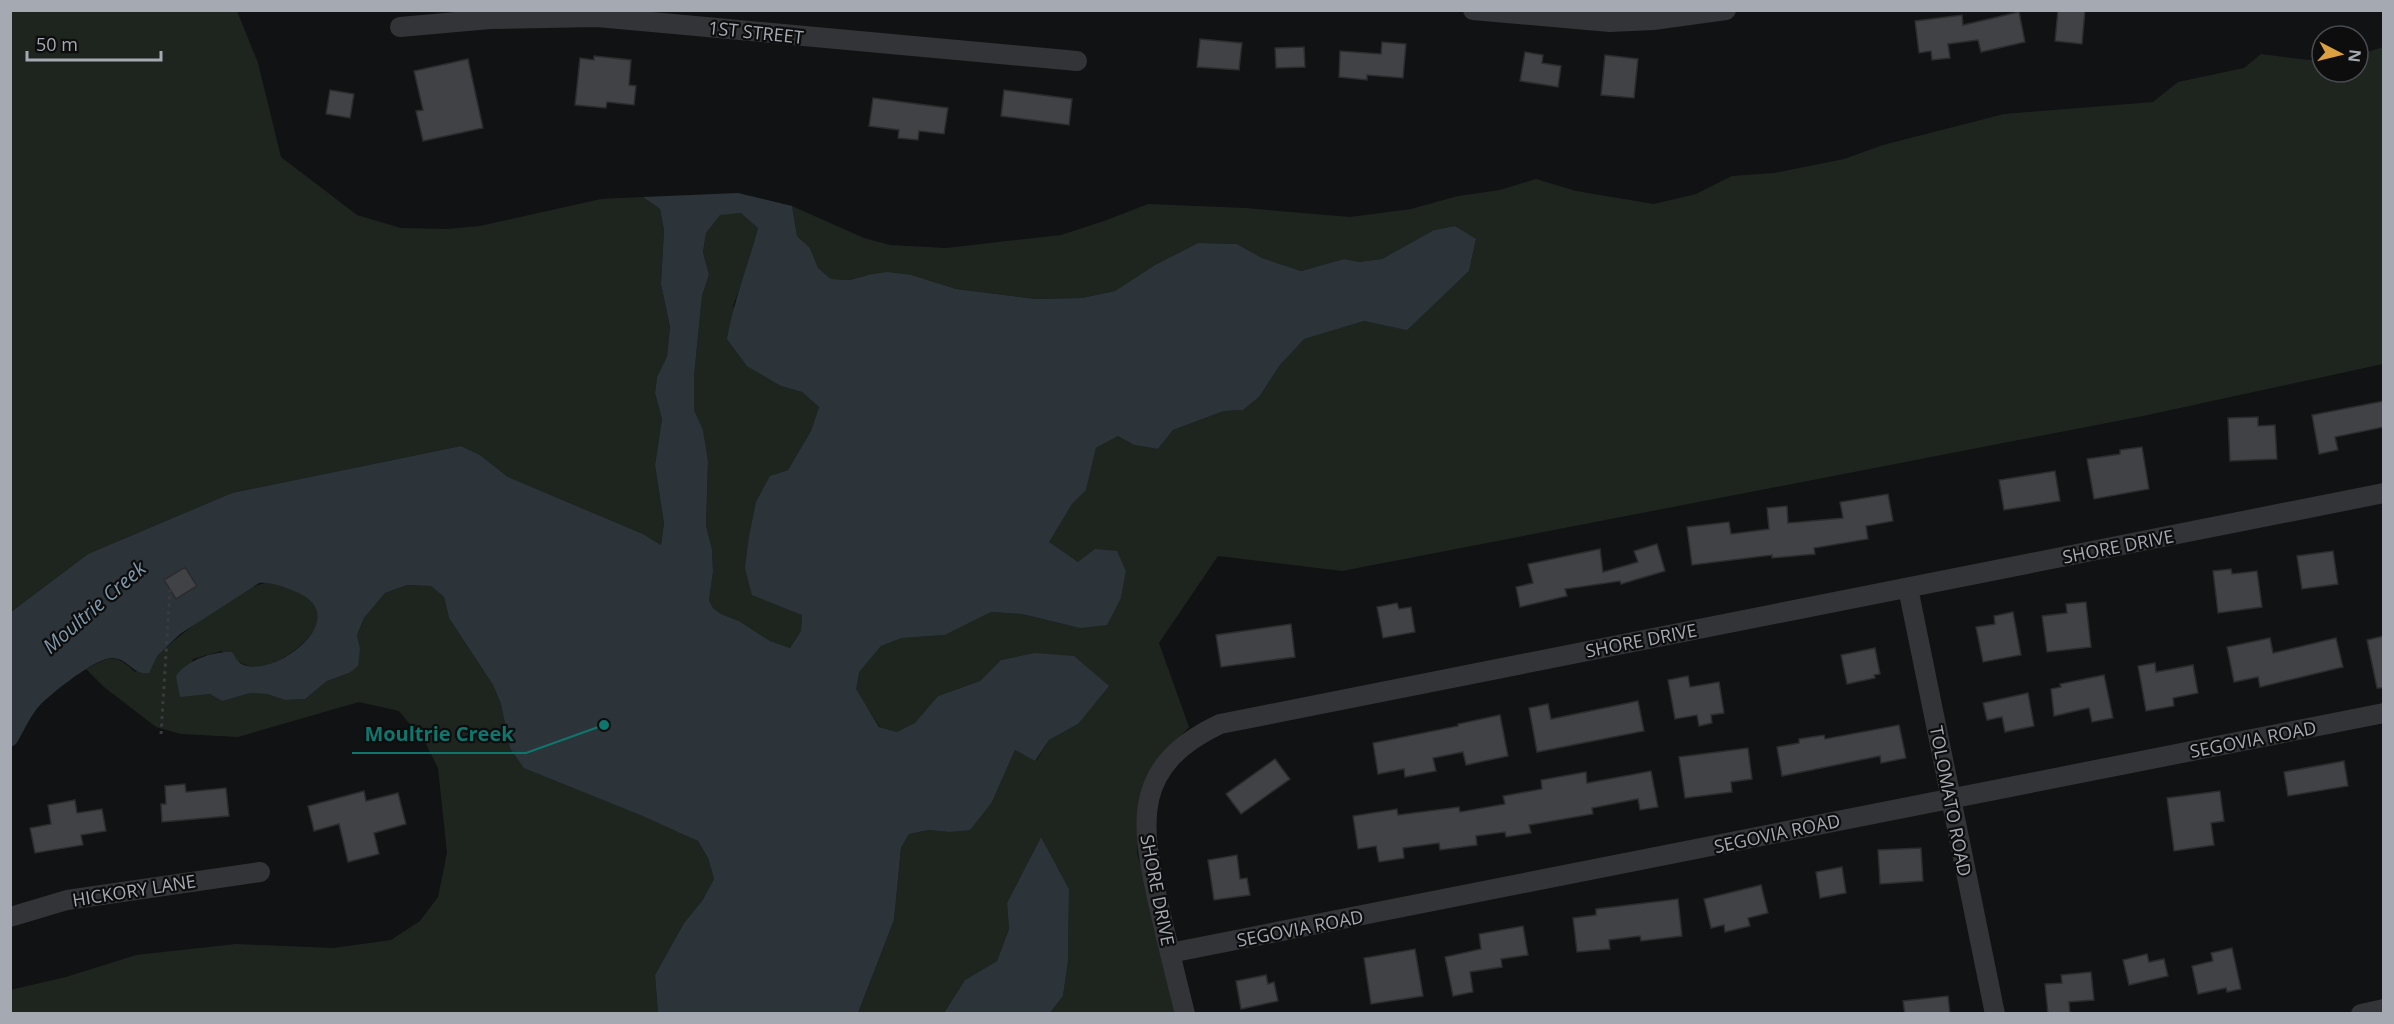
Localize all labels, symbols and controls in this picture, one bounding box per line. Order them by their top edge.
street label: 1ST STREET [707,15,805,49]
scale bar [27,24,160,62]
north arrow [2310,24,2370,84]
text: 50 m [36,32,78,56]
text: N [2343,48,2367,64]
street label: SHORE DRIVE [2060,523,2176,569]
water label: Moultrie Creek [37,554,152,659]
street label: SHORE DRIVE [1583,617,1699,663]
callout: Moultrie Creek [352,715,526,753]
street label: SEGOVIA ROAD [2188,715,2318,763]
text: Moultrie Creek [364,720,514,747]
street label: TOLOMATO ROAD [1925,724,1977,878]
street label: SEGOVIA ROAD [1712,808,1842,858]
street label: SHORE DRIVE [1135,832,1181,948]
street label: HICKORY LANE [70,868,198,912]
street label: SEGOVIA ROAD [1235,904,1365,952]

